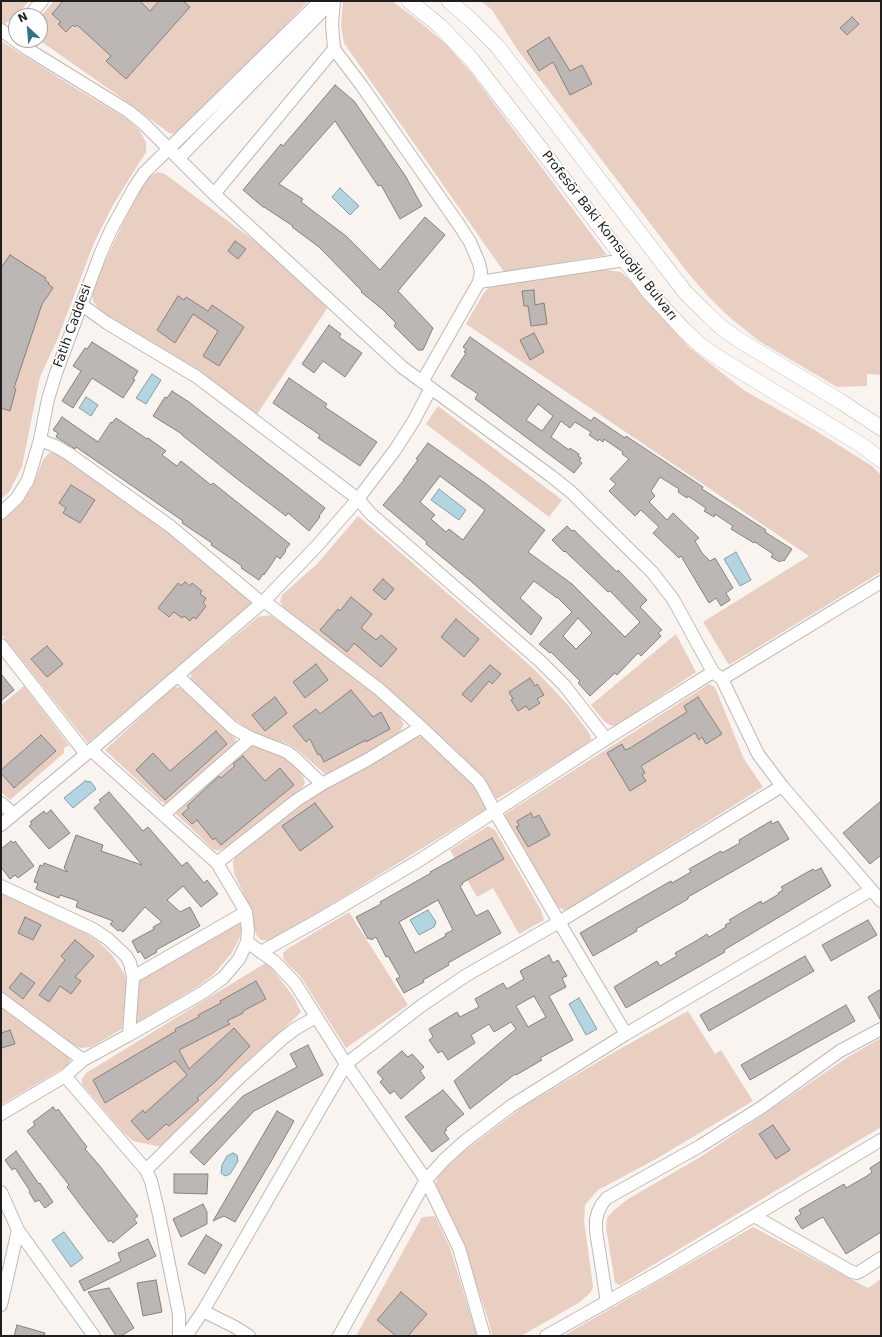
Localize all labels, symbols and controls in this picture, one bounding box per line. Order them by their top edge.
north arrow [8,8,48,48]
text: N [16,10,30,26]
street label: Profesör Baki Komsuoğlu Bulvarı [538,148,680,324]
street label: Fatih Caddesi [51,282,95,370]

